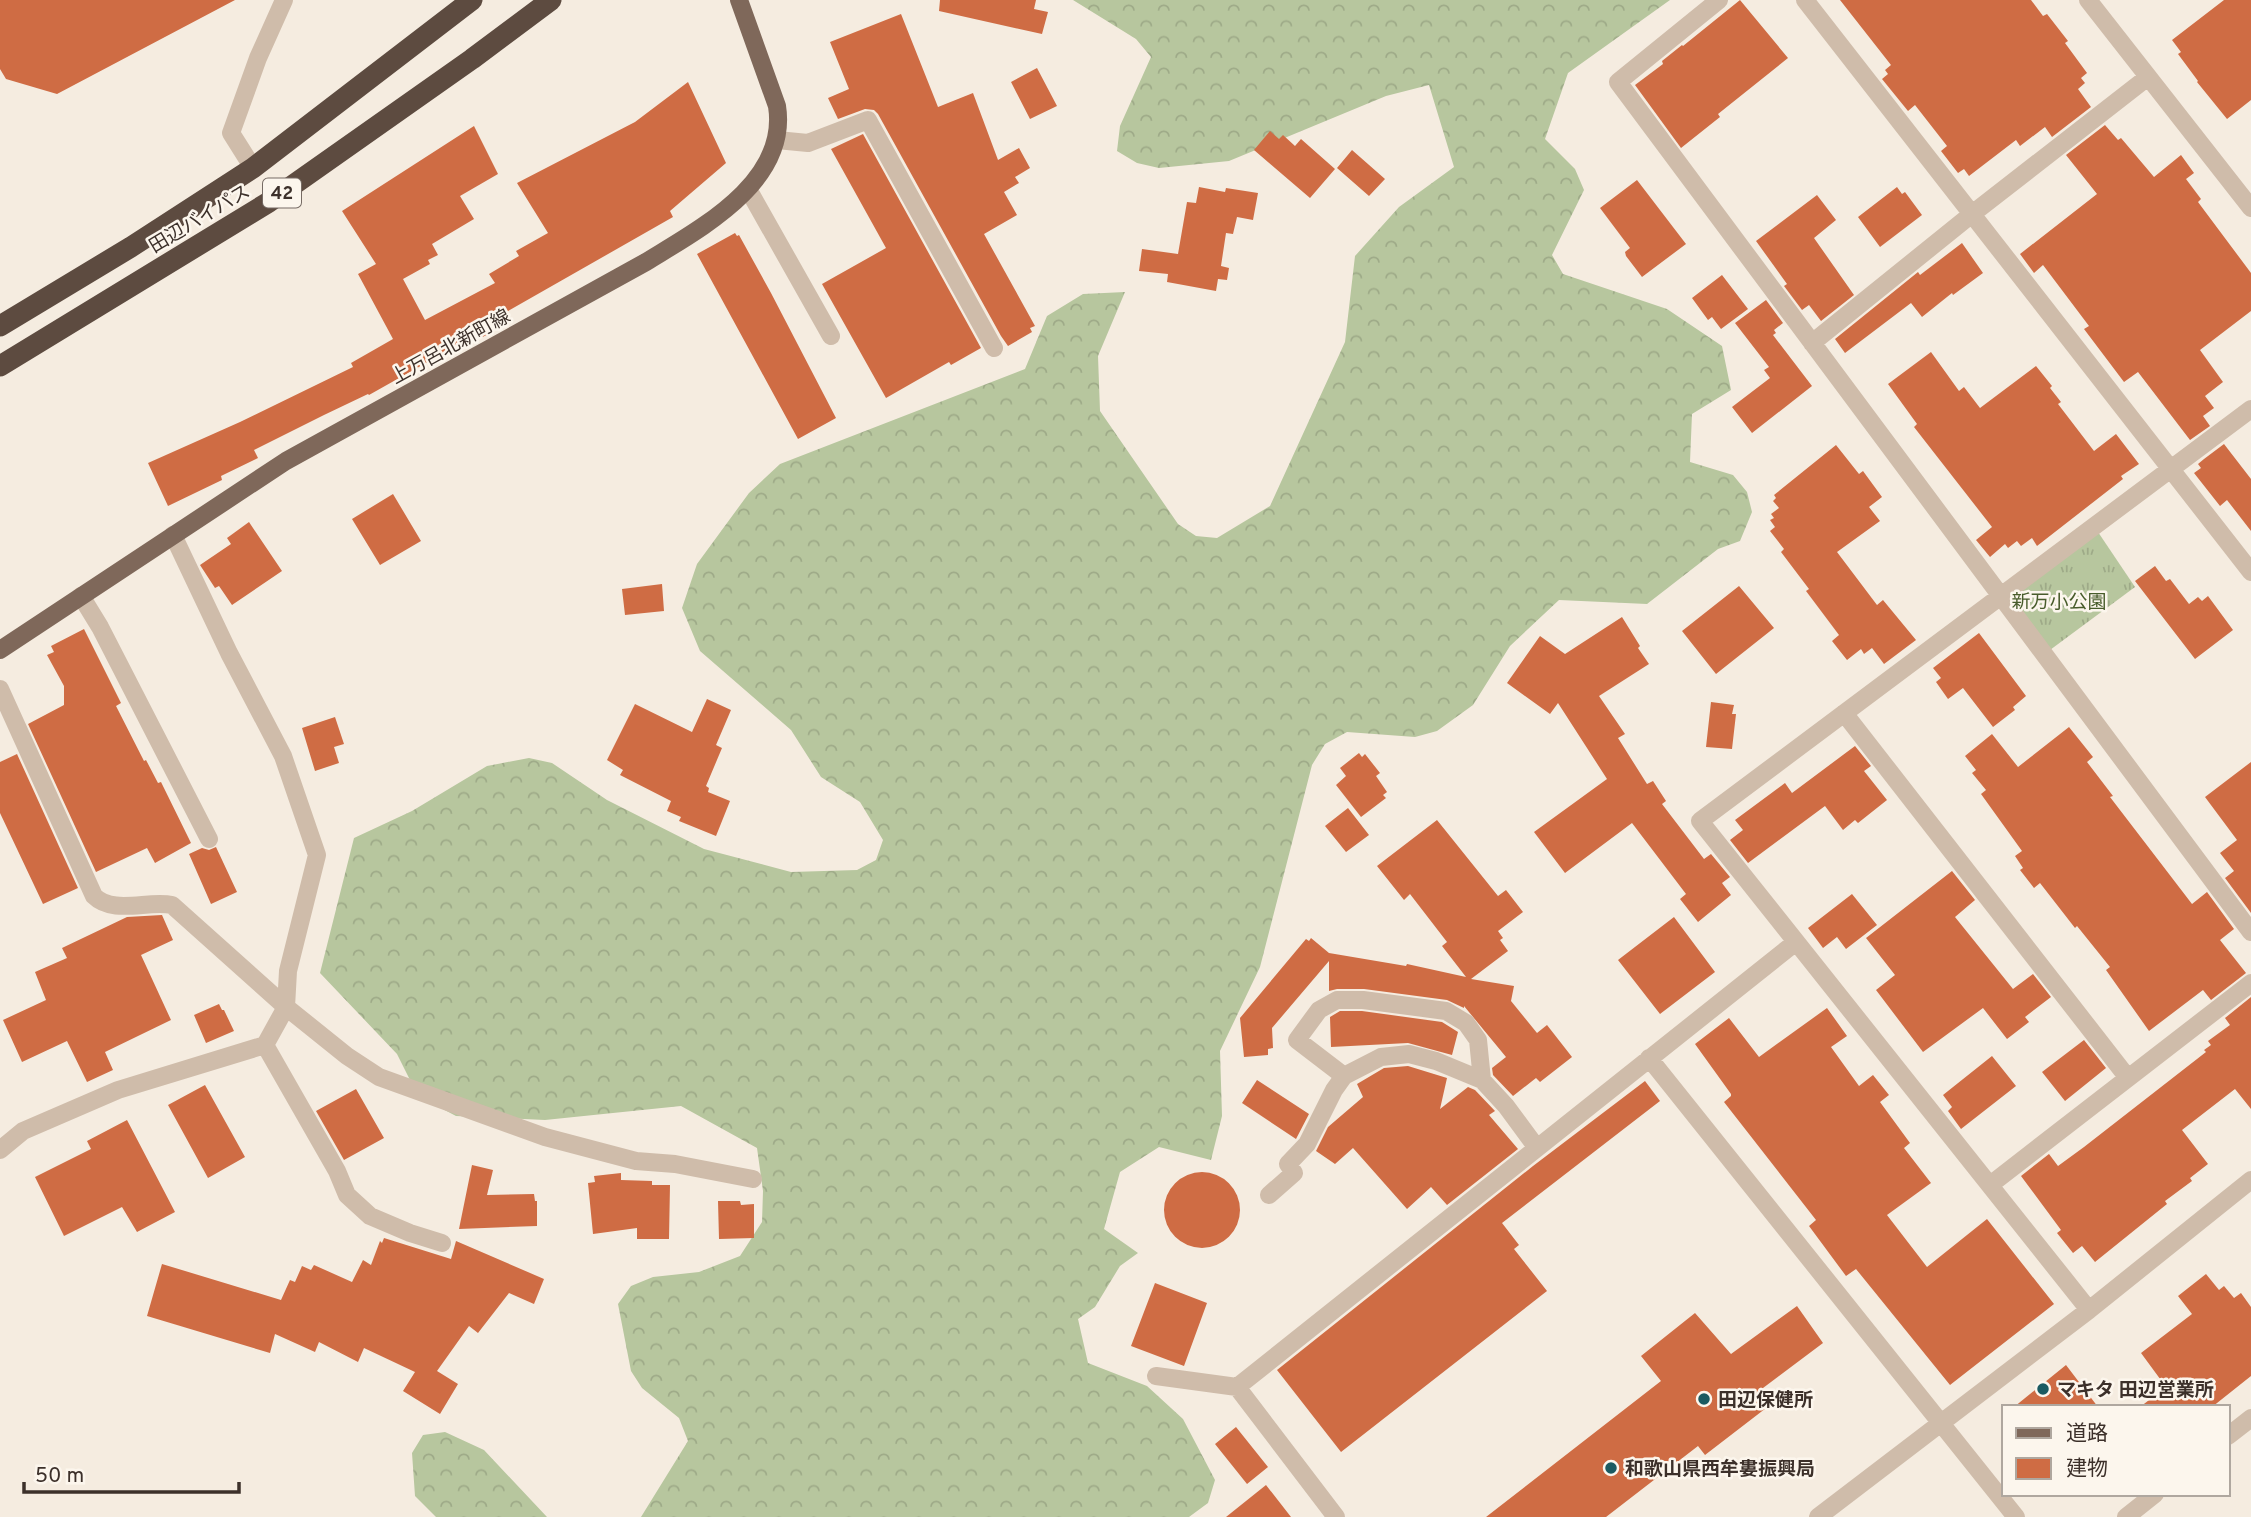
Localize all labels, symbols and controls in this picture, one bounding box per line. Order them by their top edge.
road number: 42 [263,178,301,208]
street label: 田辺バイパス [145,180,255,259]
street label: 上万呂北新町線 [387,305,515,390]
park label: 新万小公園 [2011,591,2107,615]
place label: マキタ 田辺営業所 [2057,1379,2214,1403]
marker: マキタ 田辺営業所 [2035,1381,2051,1397]
place label: 田辺保健所 [1718,1389,1813,1413]
marker: 田辺保健所 [1696,1391,1712,1407]
legend [2002,1405,2230,1496]
text: 道路 [2066,1421,2108,1448]
scale bar [24,1450,240,1494]
text: 建物 [2066,1456,2108,1483]
place label: 和歌山県西牟婁振興局 [1625,1458,1815,1482]
marker: 和歌山県西牟婁振興局 [1603,1460,1619,1476]
text: 50 m [35,1463,84,1490]

